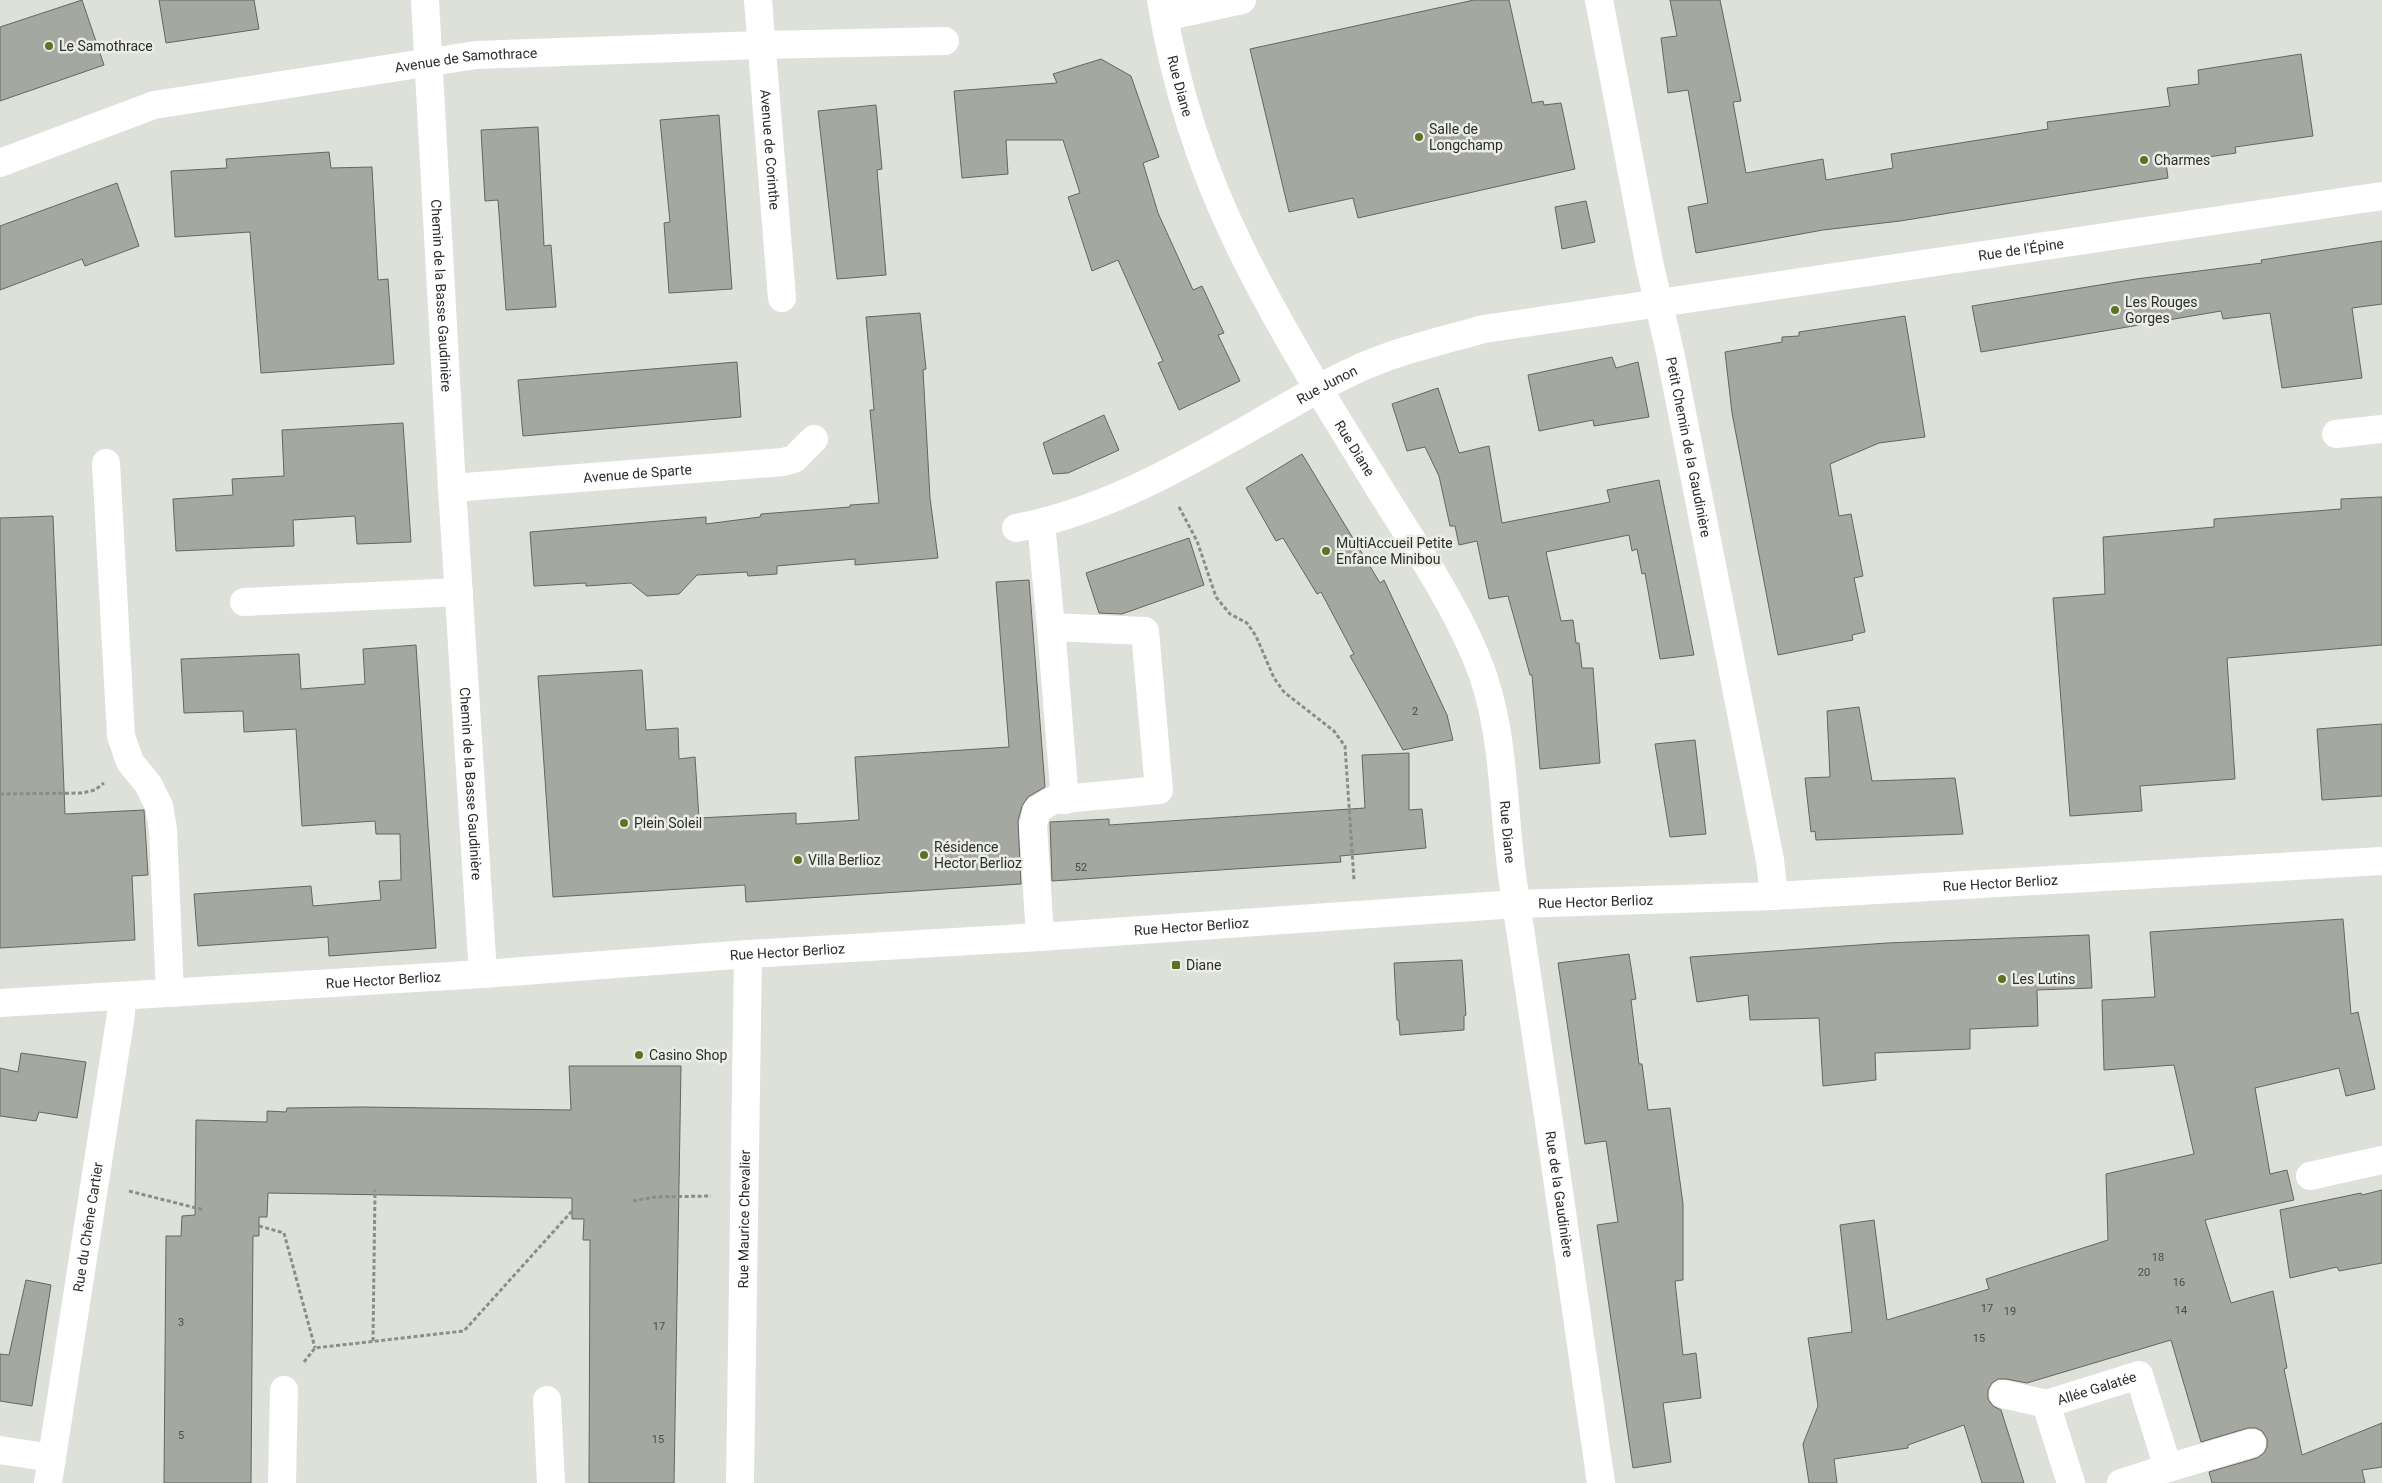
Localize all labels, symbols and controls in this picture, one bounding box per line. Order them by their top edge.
place label: Le Samothrace [59,38,153,54]
marker: Le Samothrace [43,40,55,52]
street label: Avenue de Samothrace [394,45,538,76]
street label: Rue Diane [1164,54,1196,118]
street label: Avenue de Corinthe [757,89,783,210]
place label: Salle de Longchamp [1429,121,1503,153]
marker: Salle de Longchamp [1413,131,1425,143]
place label: Charmes [2154,152,2210,168]
marker: Charmes [2138,154,2150,166]
street label: Chemin de la Basse Gaudinière [428,199,455,392]
street label: Rue de l'Épine [1977,235,2065,264]
place label: Les Rouges Gorges [2125,294,2198,326]
marker: Les Rouges Gorges [2109,304,2121,316]
street label: Petit Chemin de la Gaudinière [1663,355,1714,539]
street label: Rue Junon [1294,362,1360,407]
street label: Rue Diane [1331,417,1378,479]
street label: Avenue de Sparte [582,461,692,486]
place label: MultiAccueil Petite Enfance Minibou [1336,535,1453,567]
marker: MultiAccueil Petite Enfance Minibou [1320,545,1332,557]
street label: Chemin de la Basse Gaudinière [457,687,485,881]
house number: 2 [1412,705,1418,718]
street label: Rue Diane [1497,800,1518,864]
place label: Plein Soleil [634,815,702,831]
marker: Plein Soleil [618,817,630,829]
place label: Résidence Hector Berlioz [934,839,1022,871]
marker: Résidence Hector Berlioz [918,849,930,861]
place label: Villa Berlioz [808,852,881,868]
marker: Villa Berlioz [792,854,804,866]
house number: 52 [1075,861,1087,874]
street label: Rue Hector Berlioz [1942,872,2058,894]
street label: Rue Hector Berlioz [1538,892,1654,911]
street label: Rue Hector Berlioz [1133,915,1250,938]
street label: Rue Hector Berlioz [729,940,845,963]
place label: Diane [1186,957,1221,973]
marker: Diane [1170,959,1182,971]
street label: Rue Hector Berlioz [325,969,441,991]
place label: Les Lutins [2012,971,2076,987]
marker: Les Lutins [1996,973,2008,985]
place label: Casino Shop [649,1047,728,1063]
marker: Casino Shop [633,1049,645,1061]
street label: Rue de la Gaudinière [1542,1130,1576,1258]
street label: Rue Maurice Chevalier [735,1149,753,1289]
street label: Rue du Chêne Cartier [70,1161,106,1293]
house number: 18 [2152,1251,2164,1264]
house number: 20 [2138,1266,2150,1279]
house number: 16 [2173,1276,2185,1289]
house number: 17 [1981,1302,1993,1315]
house number: 14 [2175,1304,2187,1317]
house number: 19 [2004,1305,2016,1318]
house number: 3 [178,1316,184,1329]
house number: 17 [653,1320,665,1333]
house number: 15 [1973,1332,1985,1345]
street label: Allée Galatée [2055,1368,2138,1408]
house number: 5 [178,1429,184,1442]
house number: 15 [652,1433,664,1446]

